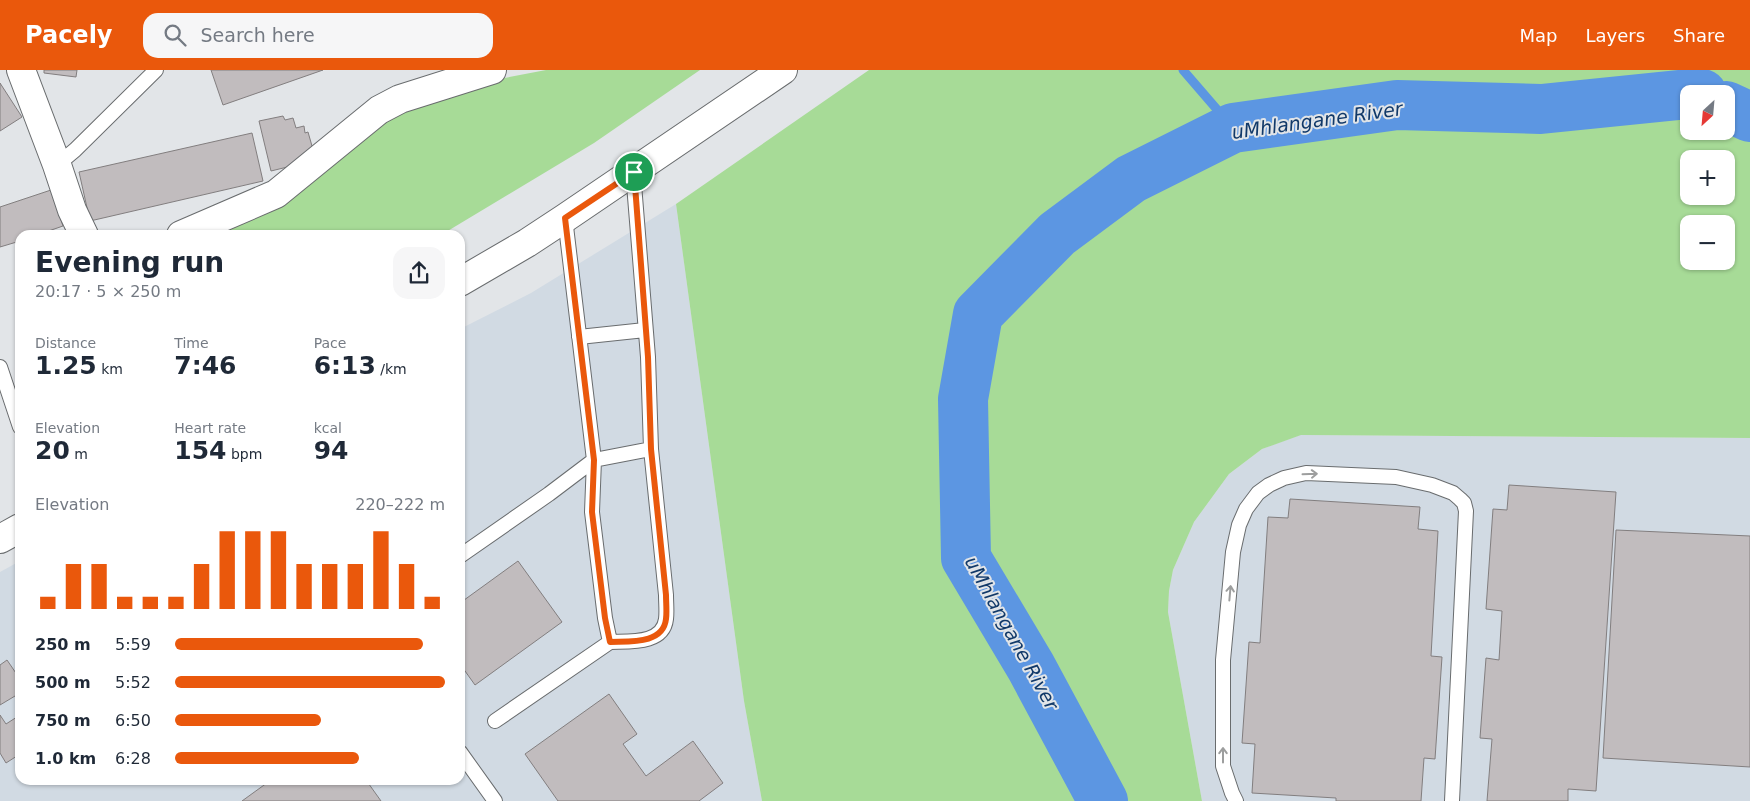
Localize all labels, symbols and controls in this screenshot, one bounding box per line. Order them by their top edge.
search box [143,13,493,58]
text: Pacely [25,21,113,49]
icon: search [161,21,189,49]
text: Search here [201,24,315,46]
text: Map [1519,25,1557,46]
text: Layers [1585,25,1645,46]
text: Share [1673,25,1725,46]
north arrow [1680,85,1735,140]
map controls [1680,85,1735,270]
water label: uMhlangane River [1230,97,1405,143]
button: + [1680,150,1735,205]
pin [613,151,655,193]
icon: arrive [620,158,648,186]
button: − [1680,215,1735,270]
text: Evening run [35,246,224,279]
button: share [393,247,445,299]
text: 20:17 · 5 × 250 m [35,282,181,301]
text: Distance [35,335,96,351]
text: Time [174,335,209,351]
text: Pace [314,335,346,351]
text: 1.25 [35,351,97,380]
text: 7:46 [174,351,237,380]
text: 6:13 [314,351,376,380]
text: km [97,361,123,377]
text: /km [376,361,407,377]
text: Elevation [35,420,100,436]
text: Heart rate [174,420,246,436]
text: kcal [314,420,342,436]
text: 20 [35,436,70,465]
text: 154 [174,436,227,465]
text: 94 [314,436,348,465]
text: m [70,446,88,462]
text: bpm [227,446,262,462]
one-way arrow [1301,469,1317,479]
text: Elevation [35,495,109,514]
text: 220–222 m [355,495,445,514]
water label: uMhlangane River [961,552,1064,715]
one-way arrow [1225,585,1234,601]
text: 250 m [35,635,91,654]
text: 5:59 [115,635,151,654]
text: 500 m [35,673,91,692]
text: 5:52 [115,673,151,692]
text: 750 m [35,711,91,730]
text: 6:50 [115,711,151,730]
one-way arrow [1218,747,1228,764]
text: 1.0 km [35,749,96,768]
text: 6:28 [115,749,151,768]

